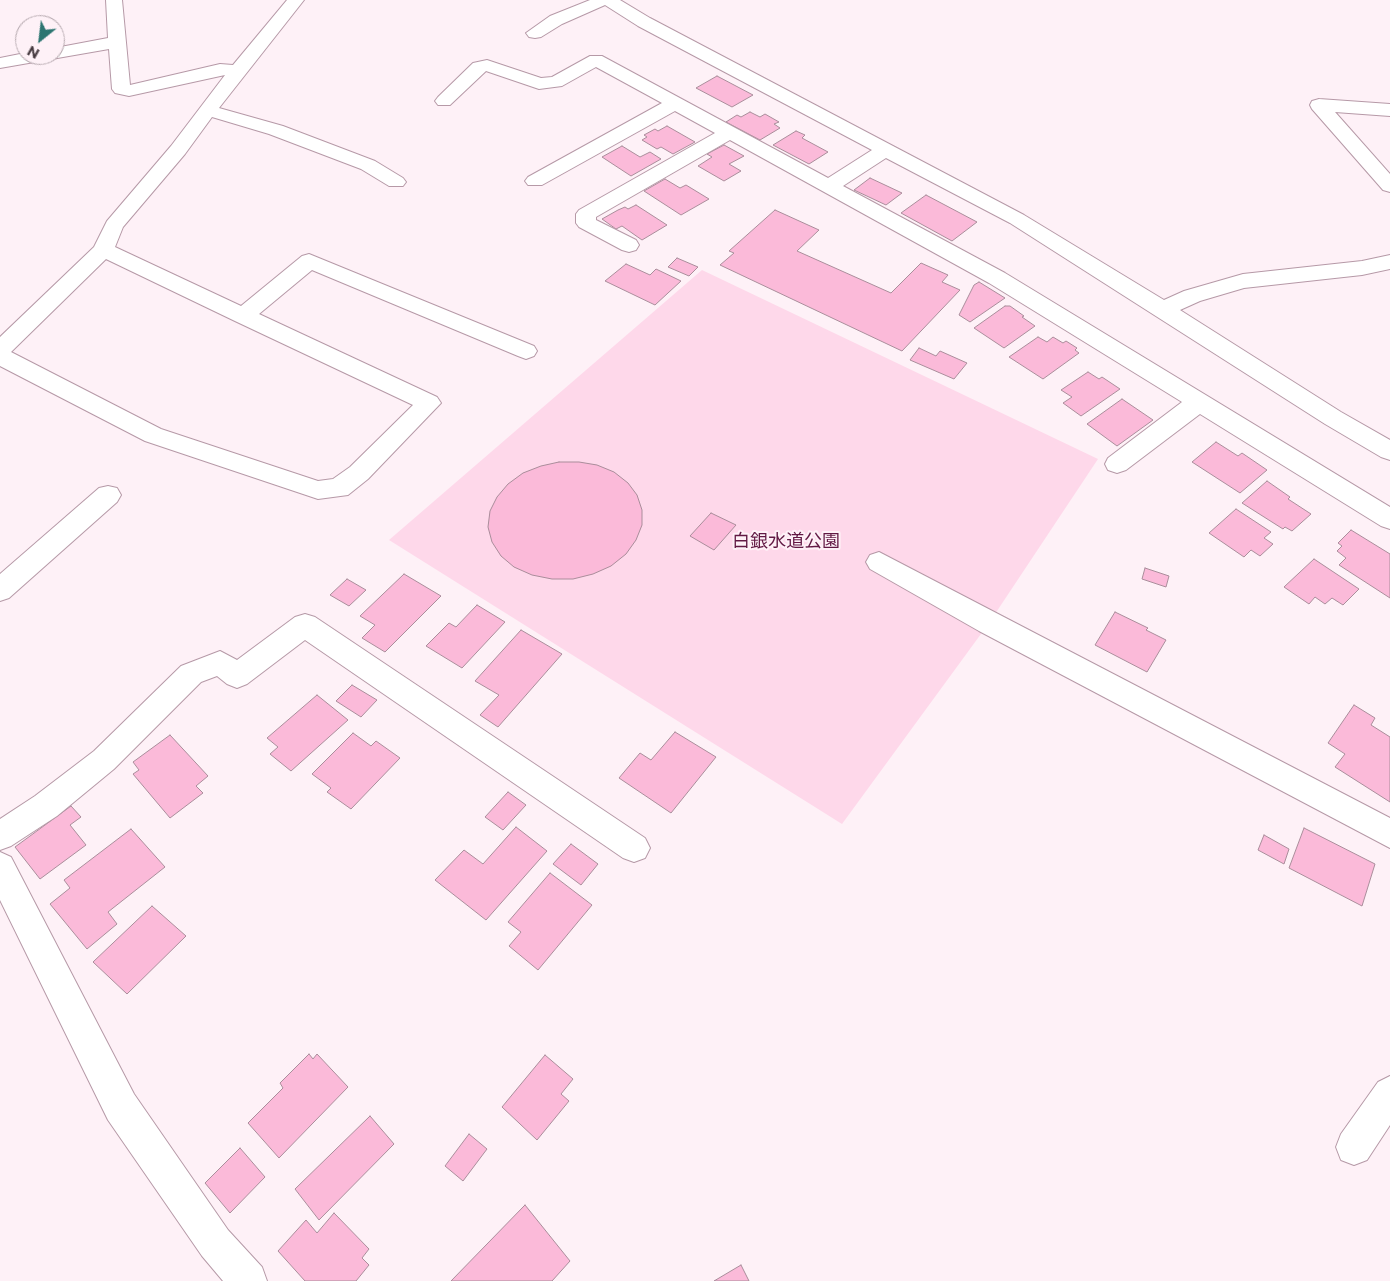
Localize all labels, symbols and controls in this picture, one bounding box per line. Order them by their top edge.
north arrow [15,15,65,65]
text: N [24,42,43,63]
park label: 白銀水道公園 [732,531,840,553]

